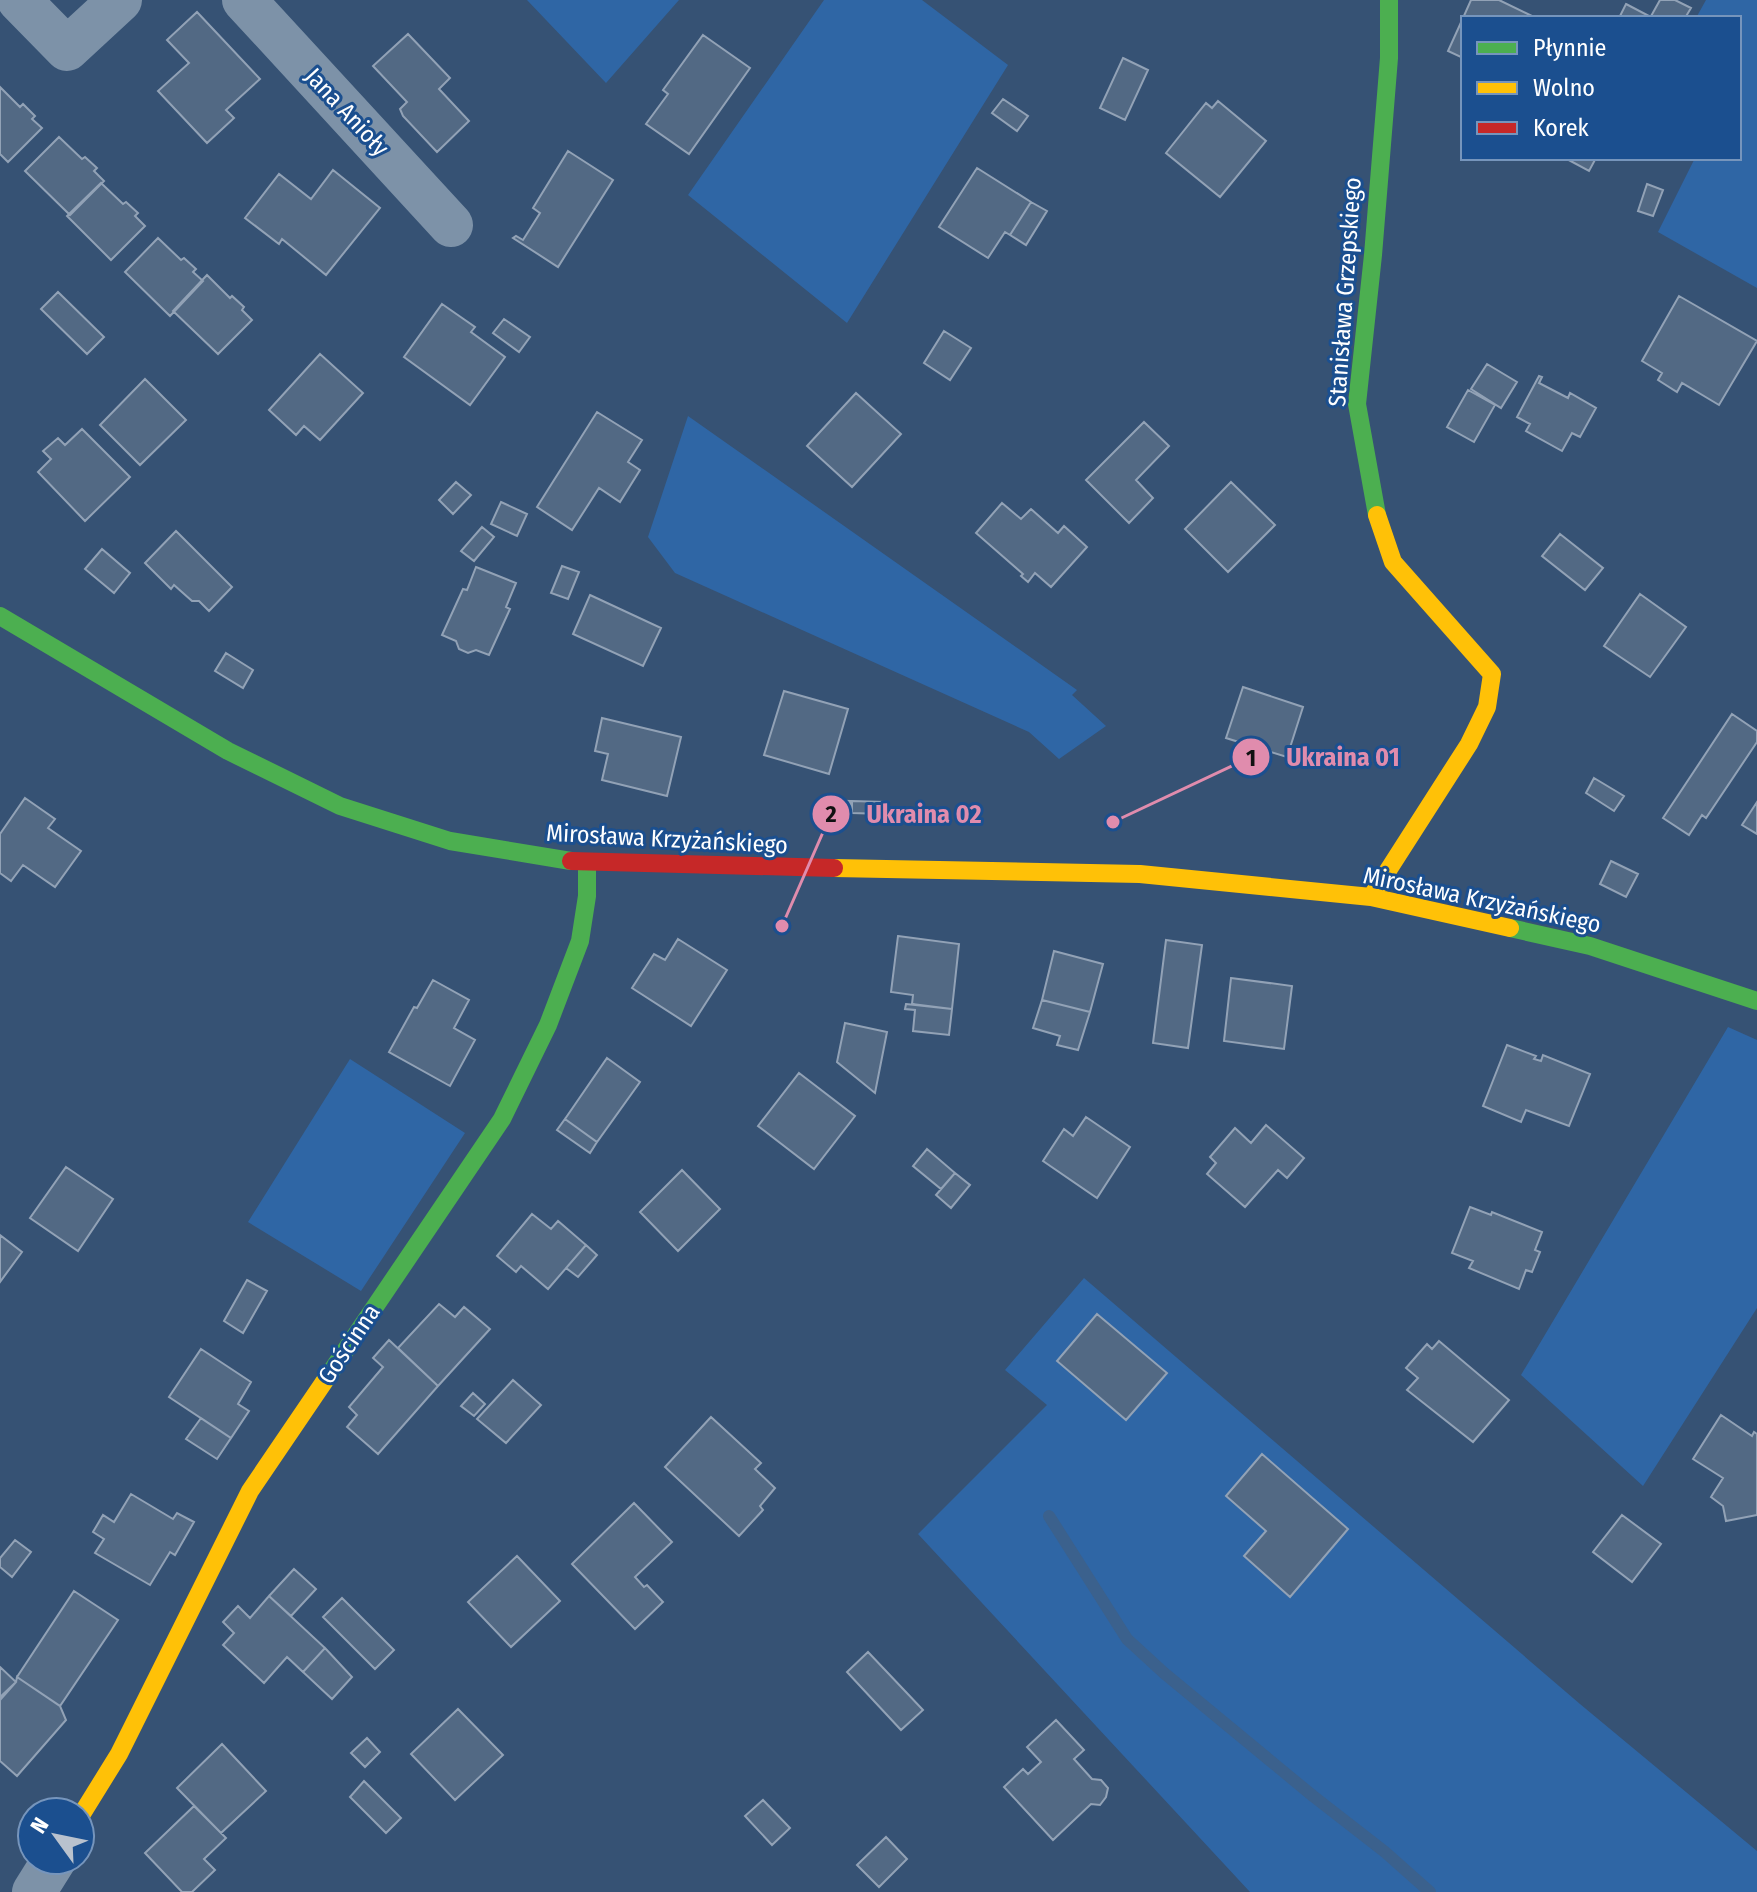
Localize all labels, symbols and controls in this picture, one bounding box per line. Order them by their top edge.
legend [1461,16,1741,160]
text: Płynnie [1533,34,1606,62]
street label: Jana Anioły [299,62,395,162]
text: Wolno [1533,74,1595,102]
text: Korek [1533,114,1590,142]
street label: Stanisława Grzepskiego [1323,176,1367,408]
callout: Ukraina 01 [1231,732,1416,782]
text: Ukraina 01 [1286,742,1400,773]
text: 1 [1246,744,1256,772]
callout: Ukraina 02 [811,789,998,839]
text: Ukraina 02 [867,799,981,830]
text: 2 [824,800,837,828]
street label: Mirosława Krzyżańskiego [545,819,789,859]
street label: Mirosława Krzyżańskiego [1361,861,1603,939]
street label: Gościnna [312,1299,386,1389]
north arrow [16,1796,96,1876]
text: N [25,1812,55,1838]

